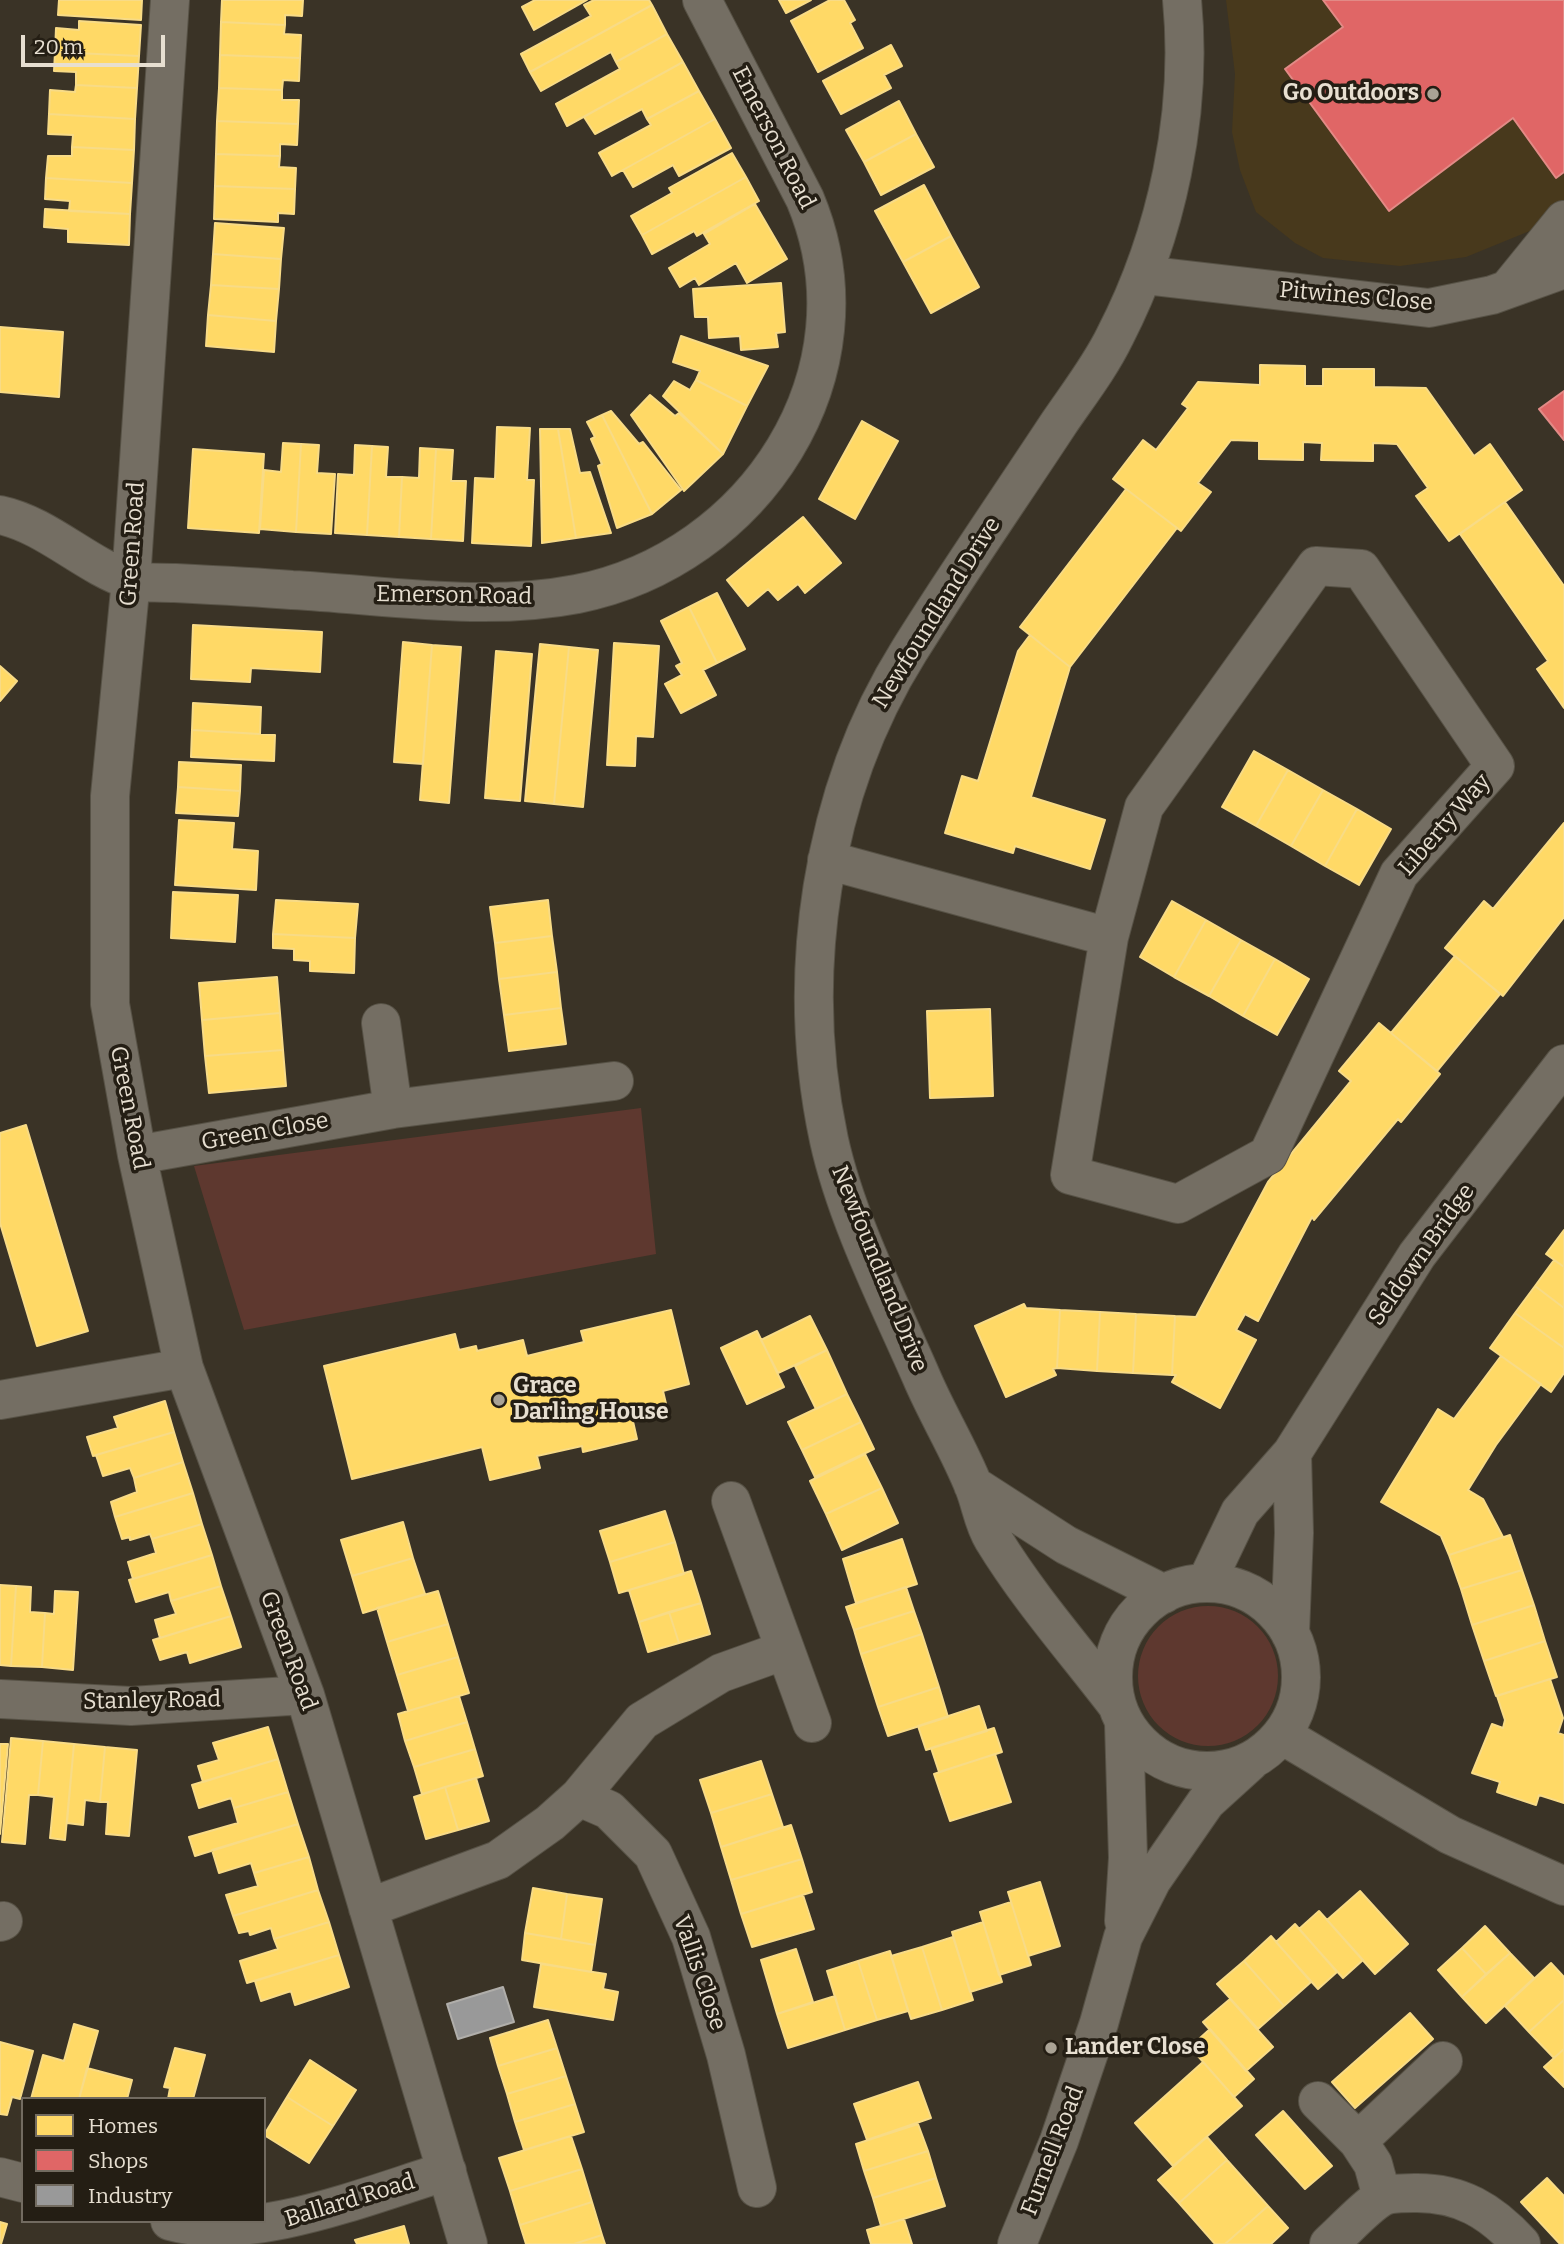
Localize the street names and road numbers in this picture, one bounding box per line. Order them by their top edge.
street label: Emerson Road [725,62,821,214]
street label: Pitwines Close [1278,277,1434,317]
street label: Green Road [115,481,151,607]
street label: Newfoundland Drive [867,512,1007,714]
street label: Emerson Road [376,581,532,611]
street label: Liberty Way [1393,768,1497,882]
street label: Green Road [104,1044,154,1172]
street label: Green Close [199,1107,331,1157]
street label: Newfoundland Drive [825,1162,933,1376]
street label: Seldown Bridge [1363,1179,1481,1331]
street label: Green Road [254,1588,322,1714]
street label: Stanley Road [83,1686,221,1716]
street label: Vallis Close [666,1912,732,2034]
street label: Furnell Road [1016,2083,1090,2219]
street label: Ballard Road [282,2168,418,2234]

